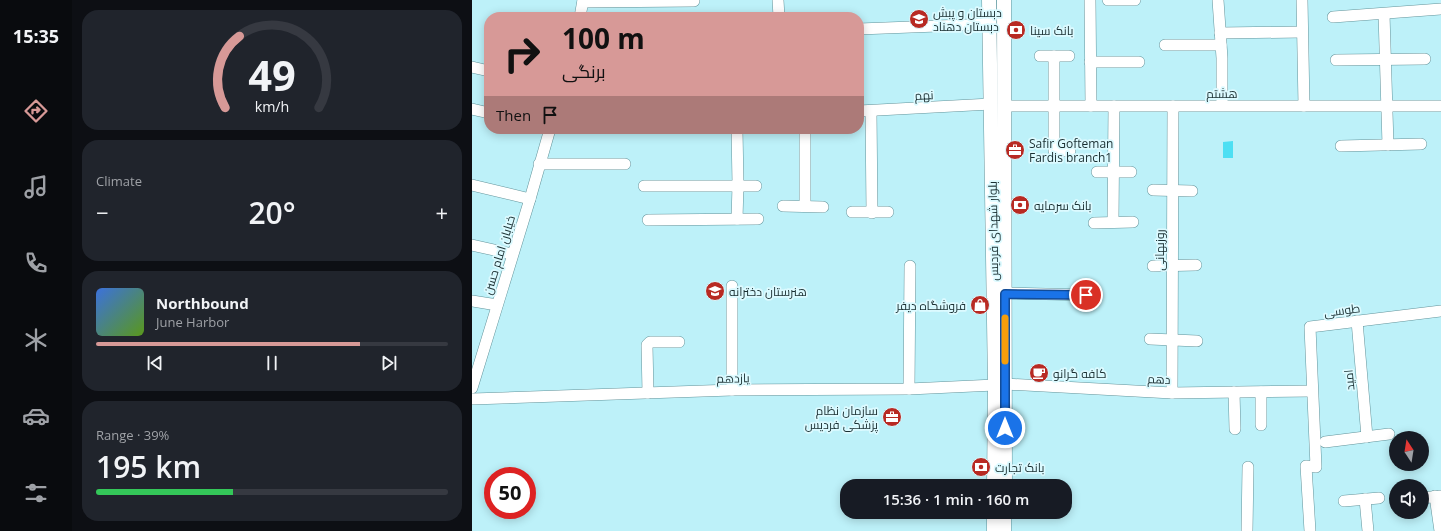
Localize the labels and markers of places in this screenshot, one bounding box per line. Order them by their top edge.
place label: دبستان و پبش دبستان دهناد [933,4,1002,35]
school or university icon: دبستان و پبش دبستان دهناد [908,8,930,30]
bank icon: بانک سینا [1005,19,1027,41]
place label: بانک سینا [1030,22,1073,39]
place label: Safir Gofteman Fardis branch1 [1029,135,1113,166]
office icon: Safir Gofteman Fardis branch1 [1004,139,1026,161]
bank icon: بانک سرمایه [1009,194,1031,216]
place label: بانک سرمایه [1034,197,1092,214]
pin [1069,278,1103,312]
school or university icon: هنرستان دخترانه [704,280,726,302]
place label: هنرستان دخترانه [729,283,807,300]
shop icon: فروشگاه دیفر [969,294,991,316]
place label: فروشگاه دیفر [895,297,966,314]
cafe icon: کافه گرانو [1028,362,1050,384]
place label: کافه گرانو [1053,365,1106,382]
place label: سازمان نظام پزشکی فردیس [805,402,879,434]
office icon: سازمان نظام پزشکی فردیس [881,406,903,428]
bank icon: بانک تجارت [970,456,992,478]
place label: بانک تجارت [995,459,1045,476]

